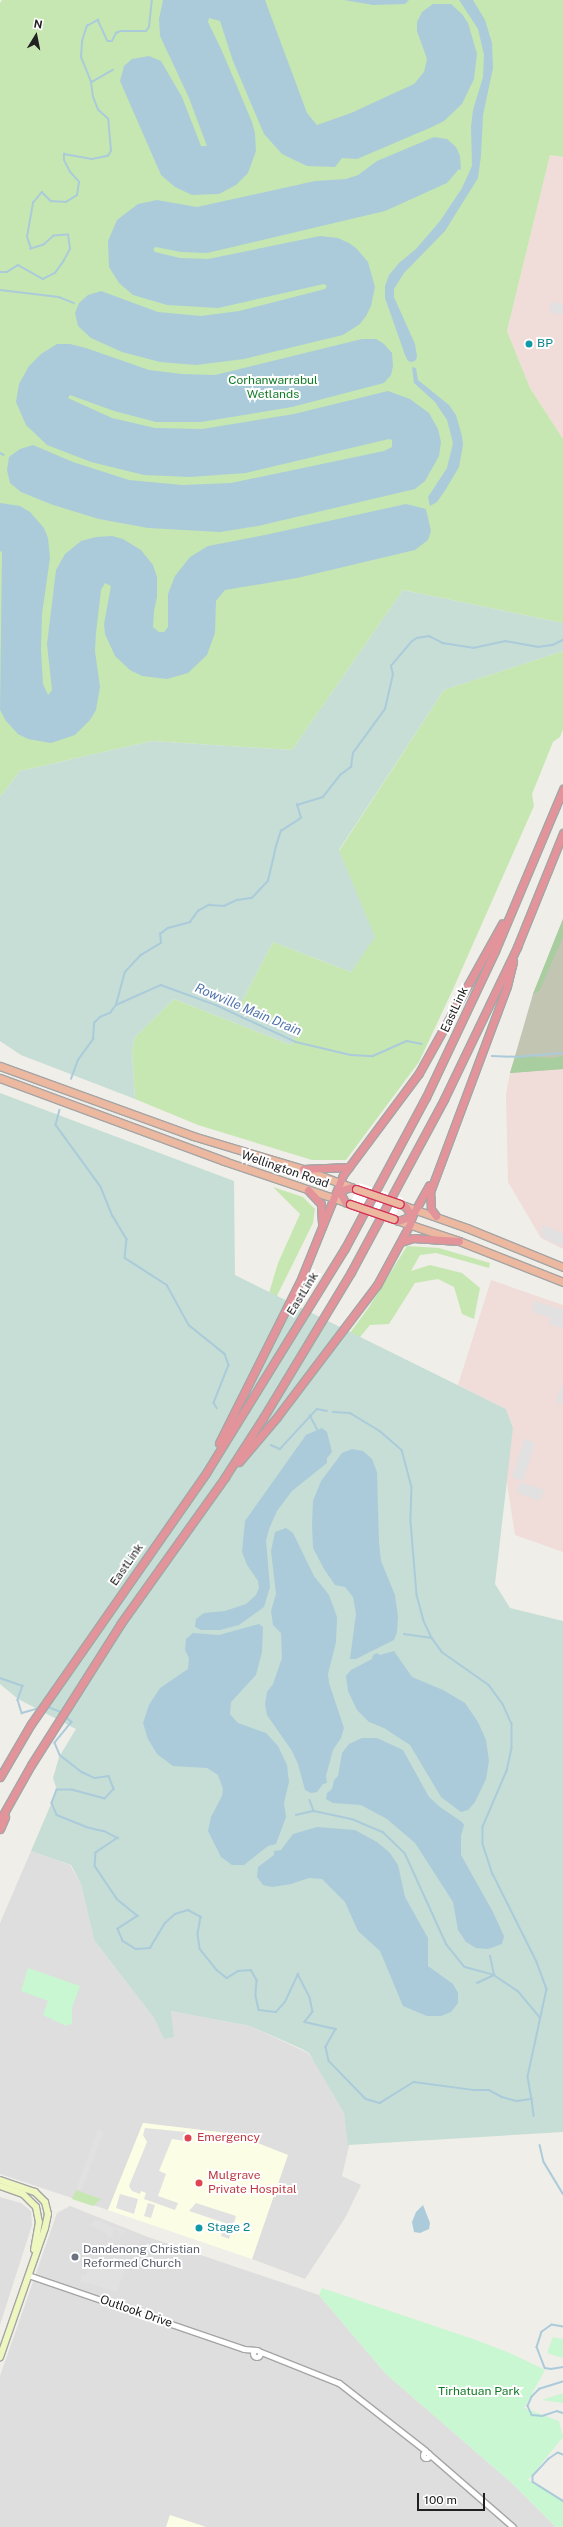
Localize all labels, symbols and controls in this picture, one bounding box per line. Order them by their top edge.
north arrow [16,16,56,56]
text: N [33,18,43,31]
place label: BP [537,337,553,351]
marker: BP [524,339,534,349]
park label: Corhanwarrabul Wetlands [228,374,318,402]
water label: Rowville Main Drain [192,980,304,1040]
street label: EastLink [438,985,472,1035]
street label: Wellington Road [239,1148,331,1192]
street label: EastLink [284,1270,322,1318]
street label: EastLink [107,1541,147,1589]
place label: Emergency [197,2131,260,2145]
marker: Emergency [182,2132,194,2144]
place label: Mulgrave Private Hospital [208,2169,297,2197]
marker: Mulgrave Private Hospital [193,2177,205,2189]
place label: Stage 2 [207,2221,250,2235]
marker: Stage 2 [194,2223,204,2233]
place label: Dandenong Christian Reformed Church [83,2243,200,2271]
marker: Dandenong Christian Reformed Church [70,2252,80,2262]
street label: Outlook Drive [98,2293,174,2331]
park label: Tirhatuan Park [438,2385,520,2399]
scale bar [419,2485,487,2511]
text: 100 m [424,2493,457,2507]

